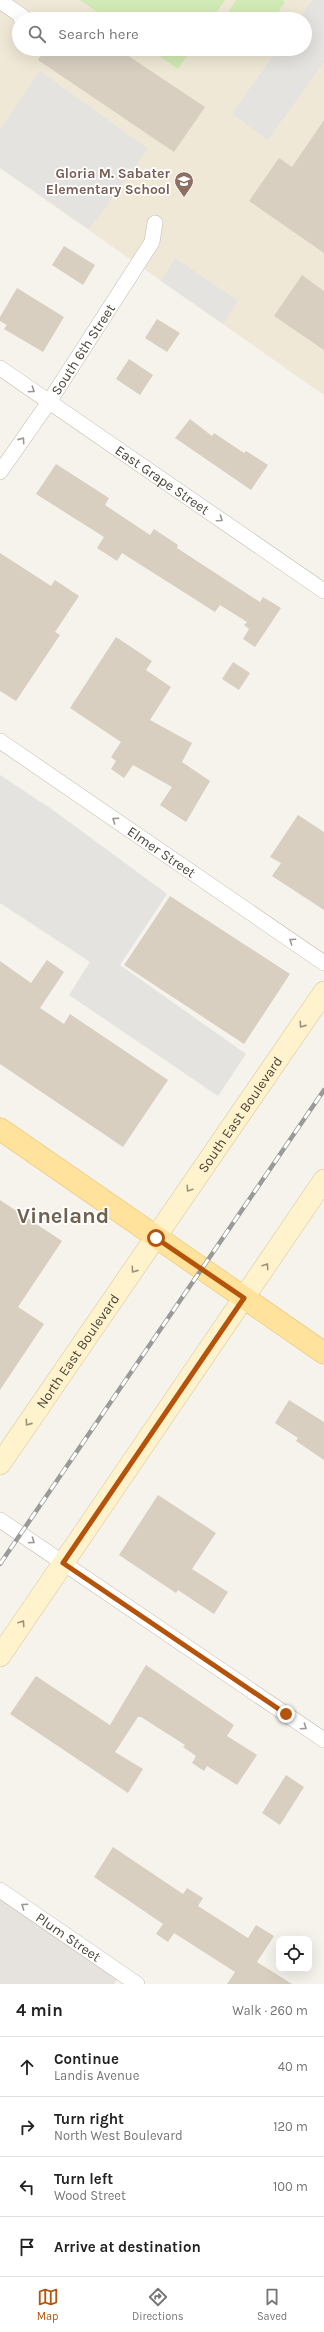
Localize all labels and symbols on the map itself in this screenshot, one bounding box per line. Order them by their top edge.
place label: Gloria M. Sabater Elementary School [46,165,170,198]
school or university icon: Gloria M. Sabater Elementary School [173,170,195,198]
street label: South 6th Street [48,301,119,398]
one-way arrow [28,385,35,393]
one-way arrow [17,437,25,444]
street label: East Grape Street [112,442,212,518]
one-way arrow [216,514,223,521]
one-way arrow [112,817,119,825]
street label: Elmer Street [124,823,199,882]
one-way arrow [289,938,296,946]
one-way arrow [300,1020,307,1027]
street label: South East Boulevard [195,1053,286,1176]
one-way arrow [187,1185,194,1192]
district label: Vineland [17,1203,109,1229]
route start [147,1229,165,1247]
one-way arrow [261,1263,268,1270]
one-way arrow [132,1265,139,1272]
street label: North East Boulevard [33,1291,123,1412]
one-way arrow [25,1419,33,1426]
one-way arrow [27,1536,34,1543]
one-way arrow [17,1621,24,1628]
route end [277,1705,295,1723]
one-way arrow [300,1722,307,1729]
one-way arrow [21,1903,28,1911]
street label: Plum Street [32,1909,104,1966]

